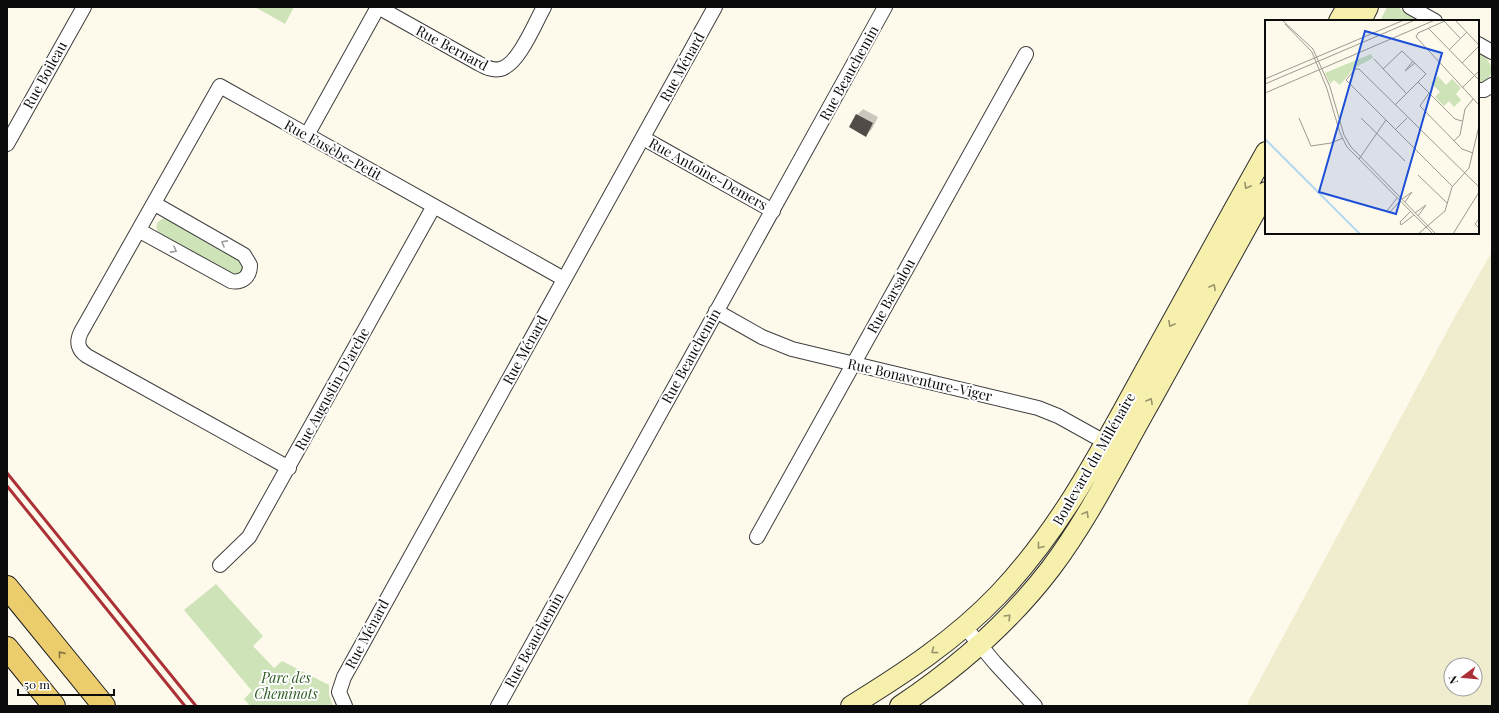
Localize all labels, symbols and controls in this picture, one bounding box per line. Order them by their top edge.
inset map [1265,20,1479,234]
street label: Rue Bernard [413,21,492,75]
street label: Rue Beauchemin [815,21,883,124]
street label: Rue Ménard [655,29,708,105]
street label: Rue Boileau [18,38,71,112]
street label: Rue Eusèbe-Petit [281,115,386,185]
street label: Rue Antoine-Demers [646,133,771,214]
one-way arrow [1244,182,1252,189]
one-way arrow [221,240,228,248]
one-way arrow [170,245,177,252]
street label: Rue Barsalou [862,255,919,336]
one-way arrow [1209,284,1216,292]
street label: Rue Beauchemin [657,304,725,407]
street label: Rue Ménard [498,312,551,388]
one-way arrow [1168,320,1175,327]
street label: Rue Augustin-D'arche [290,324,373,454]
street label: Rue Bonaventure-Viger [846,354,995,406]
street label: Boulevard du Millénaire [1048,389,1139,529]
one-way arrow [1145,398,1153,405]
one-way arrow [1082,511,1089,518]
one-way arrow [1038,542,1045,549]
street label: Rue Beauchemin [500,588,568,691]
street label: Rue Ménard [340,596,393,672]
one-way arrow [1003,614,1011,622]
one-way arrow [932,646,939,653]
one-way arrow [59,651,66,658]
north arrow [1443,657,1483,697]
park label: Parc des Cheminots [254,668,318,703]
scale bar [18,671,114,697]
text: N [1445,674,1461,686]
text: 50 m [24,676,50,692]

